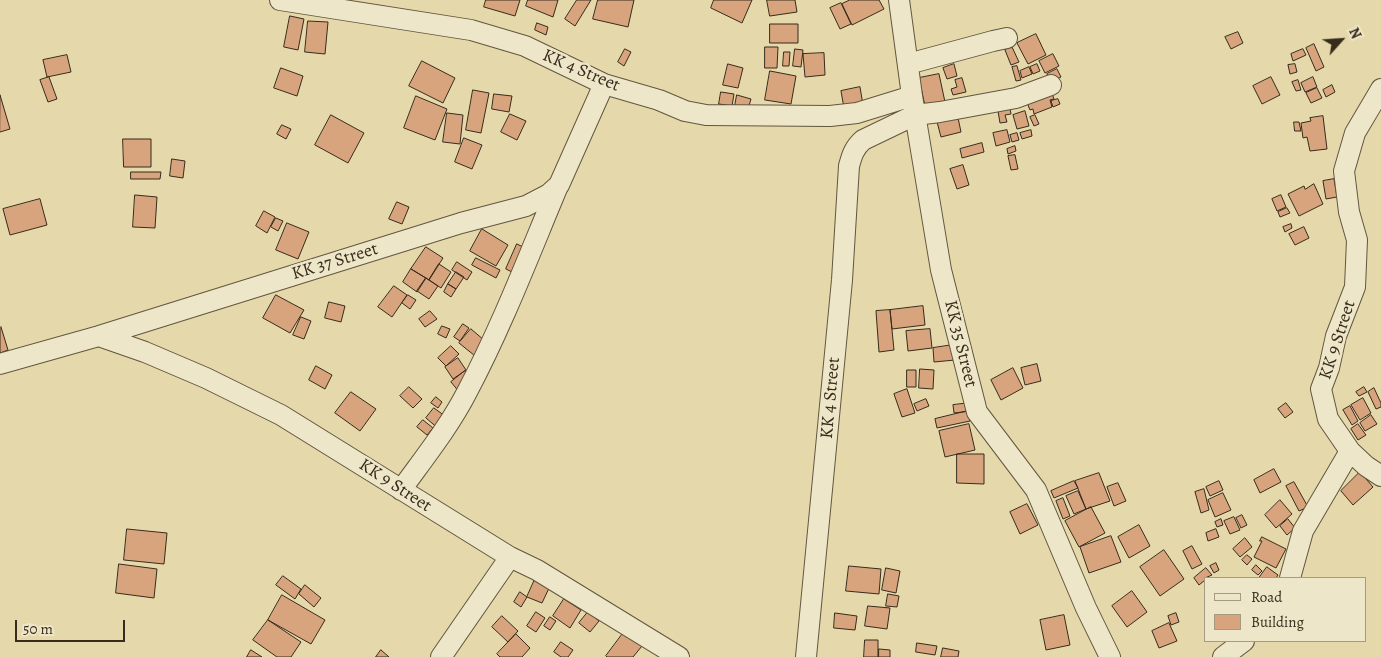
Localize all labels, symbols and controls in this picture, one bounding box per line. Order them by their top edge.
north arrow [1316,15,1366,65]
text: N [1344,24,1366,42]
street label: KK 4 Street [539,45,623,97]
street label: KK 37 Street [289,239,381,285]
street label: KK 35 Street [939,298,981,390]
street label: KK 9 Street [1315,298,1361,382]
street label: KK 4 Street [817,356,845,440]
street label: KK 9 Street [355,455,435,517]
legend [1204,577,1366,642]
text: Road [1251,587,1282,607]
scale bar [18,610,128,642]
text: Building [1251,612,1304,632]
text: 50 m [23,619,53,639]

